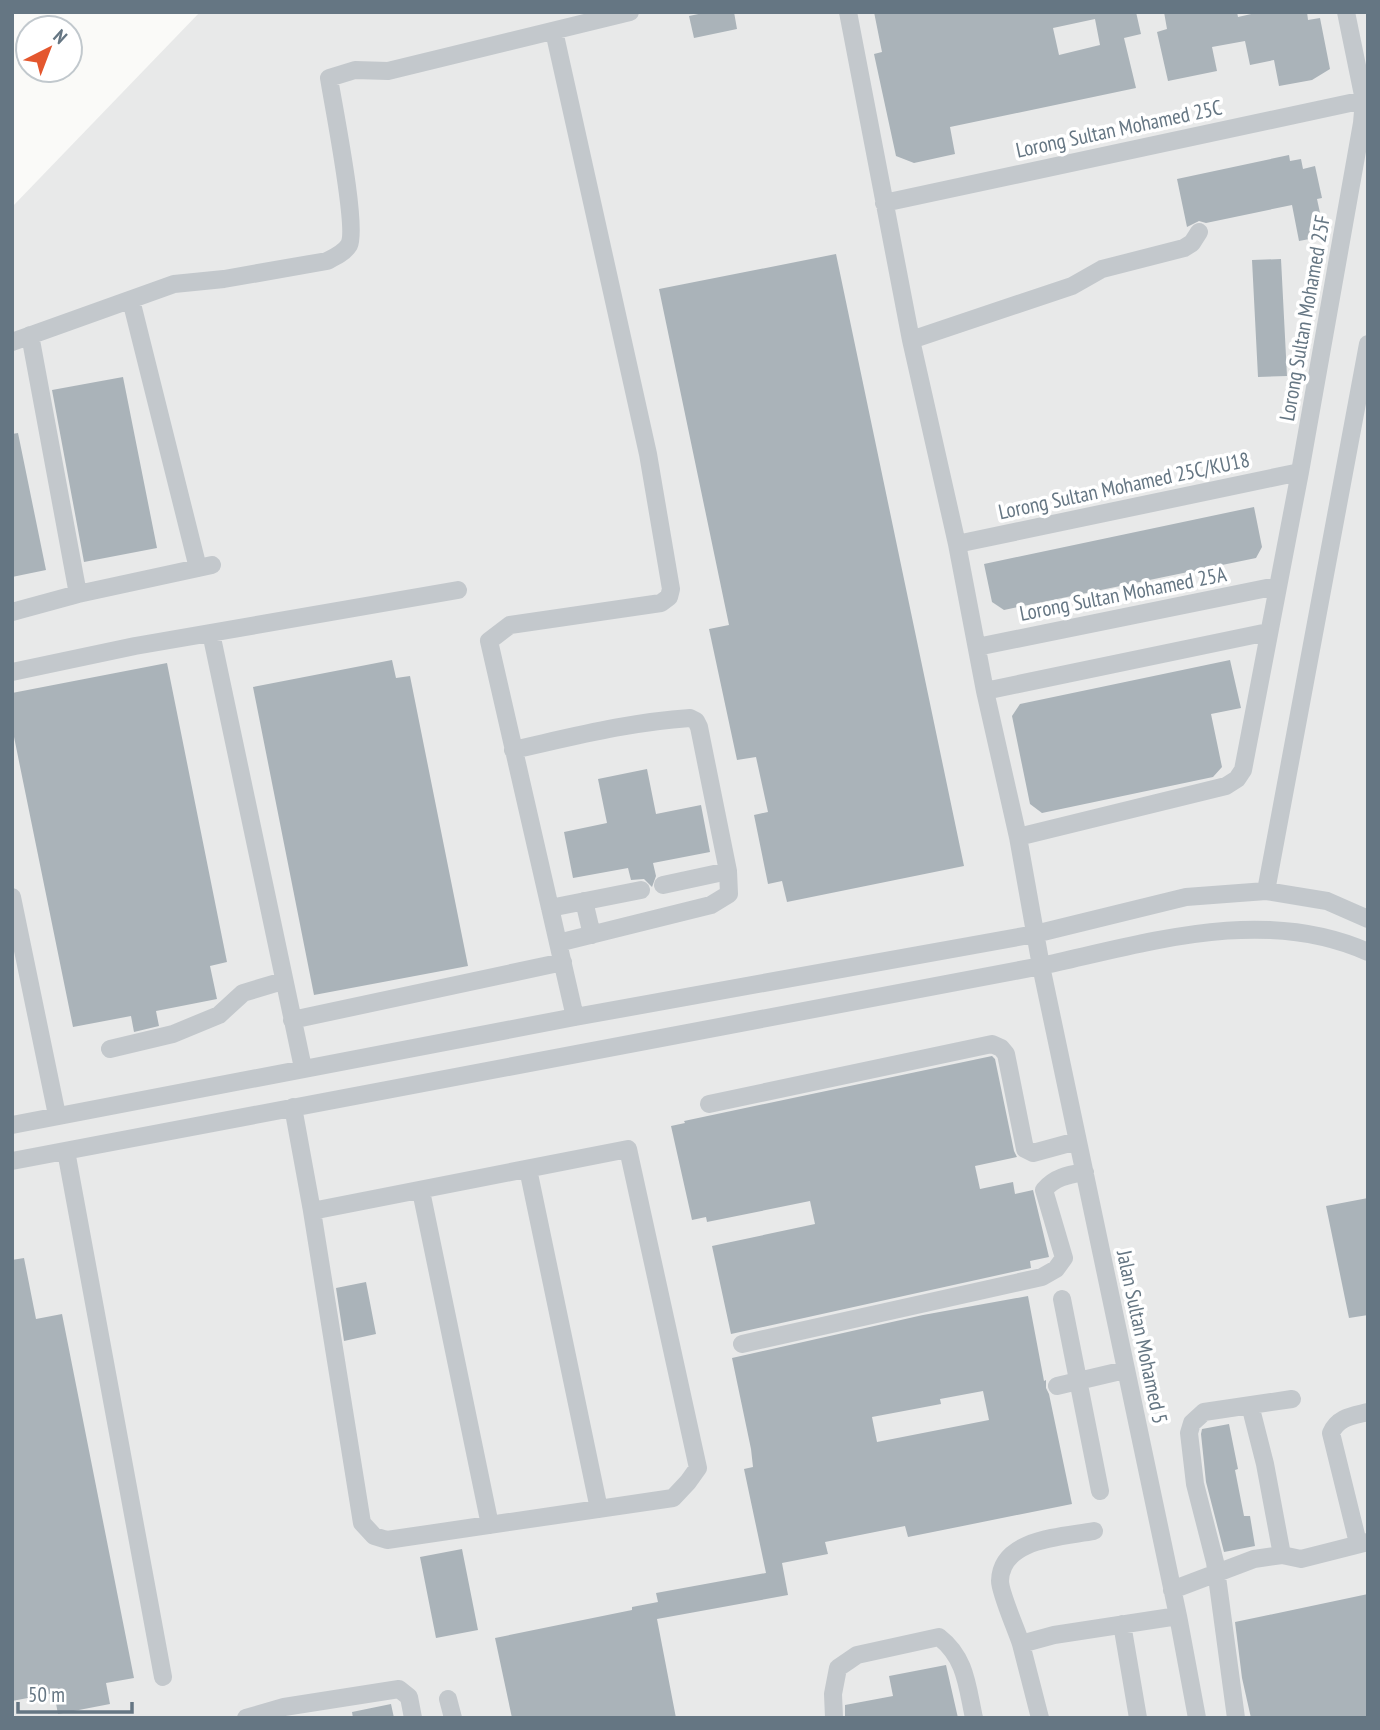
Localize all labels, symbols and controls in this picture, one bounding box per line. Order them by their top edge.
north arrow [14,14,84,84]
text: N [49,24,72,49]
street label: Lorong Sultan Mohamed 25C [1013,93,1225,164]
street label: Lorong Sultan Mohamed 25F [1273,213,1336,423]
street label: Lorong Sultan Mohamed 25C/KU18 [996,446,1252,525]
street label: Lorong Sultan Mohamed 25A [1017,560,1229,627]
street label: Jalan Sultan Mohamed 5 [1111,1247,1174,1426]
scale bar [18,1670,131,1714]
text: 50 m [28,1681,65,1708]

